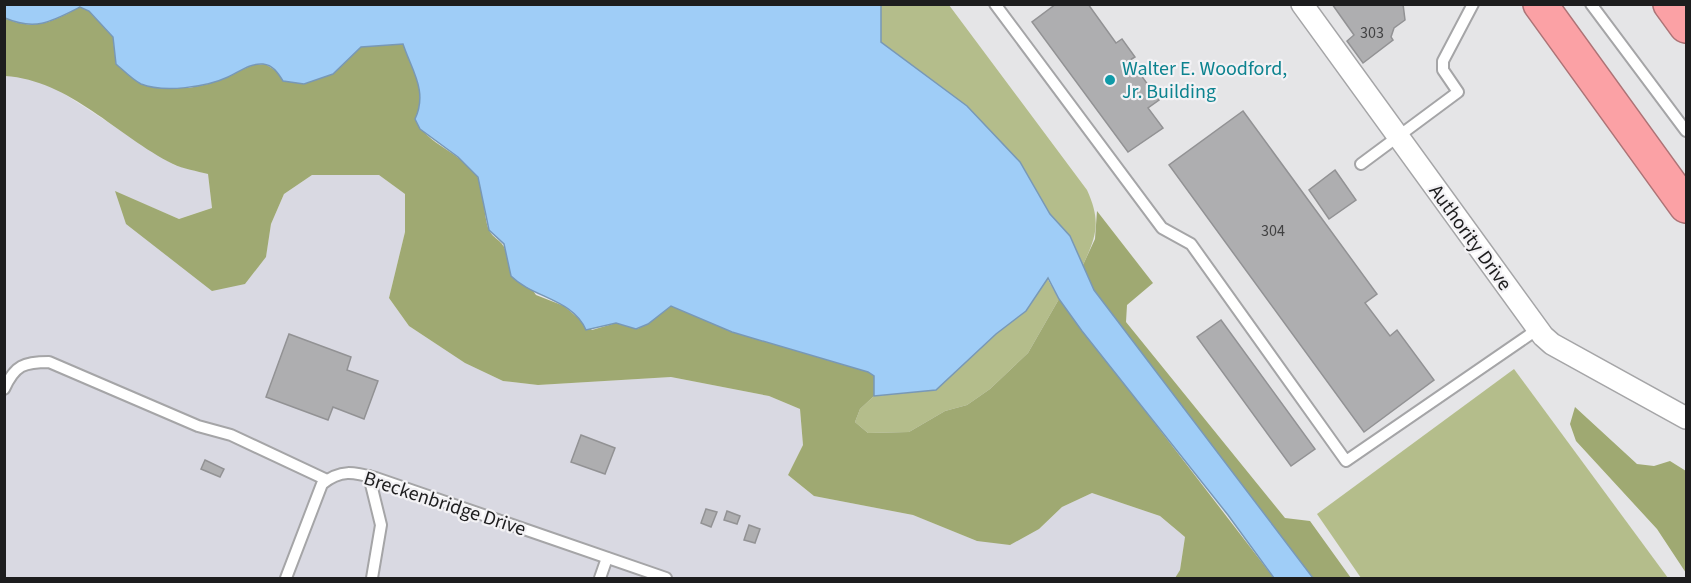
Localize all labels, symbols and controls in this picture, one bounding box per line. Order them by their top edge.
house number: 303 [1360,22,1384,44]
place label: Walter E. Woodford, Jr. Building [1122,55,1287,106]
marker: Walter E. Woodford, Jr. Building [1103,73,1117,87]
street label: Authority Drive [1422,179,1518,297]
house number: 304 [1261,220,1285,242]
street label: Breckenbridge Drive [360,465,529,543]

